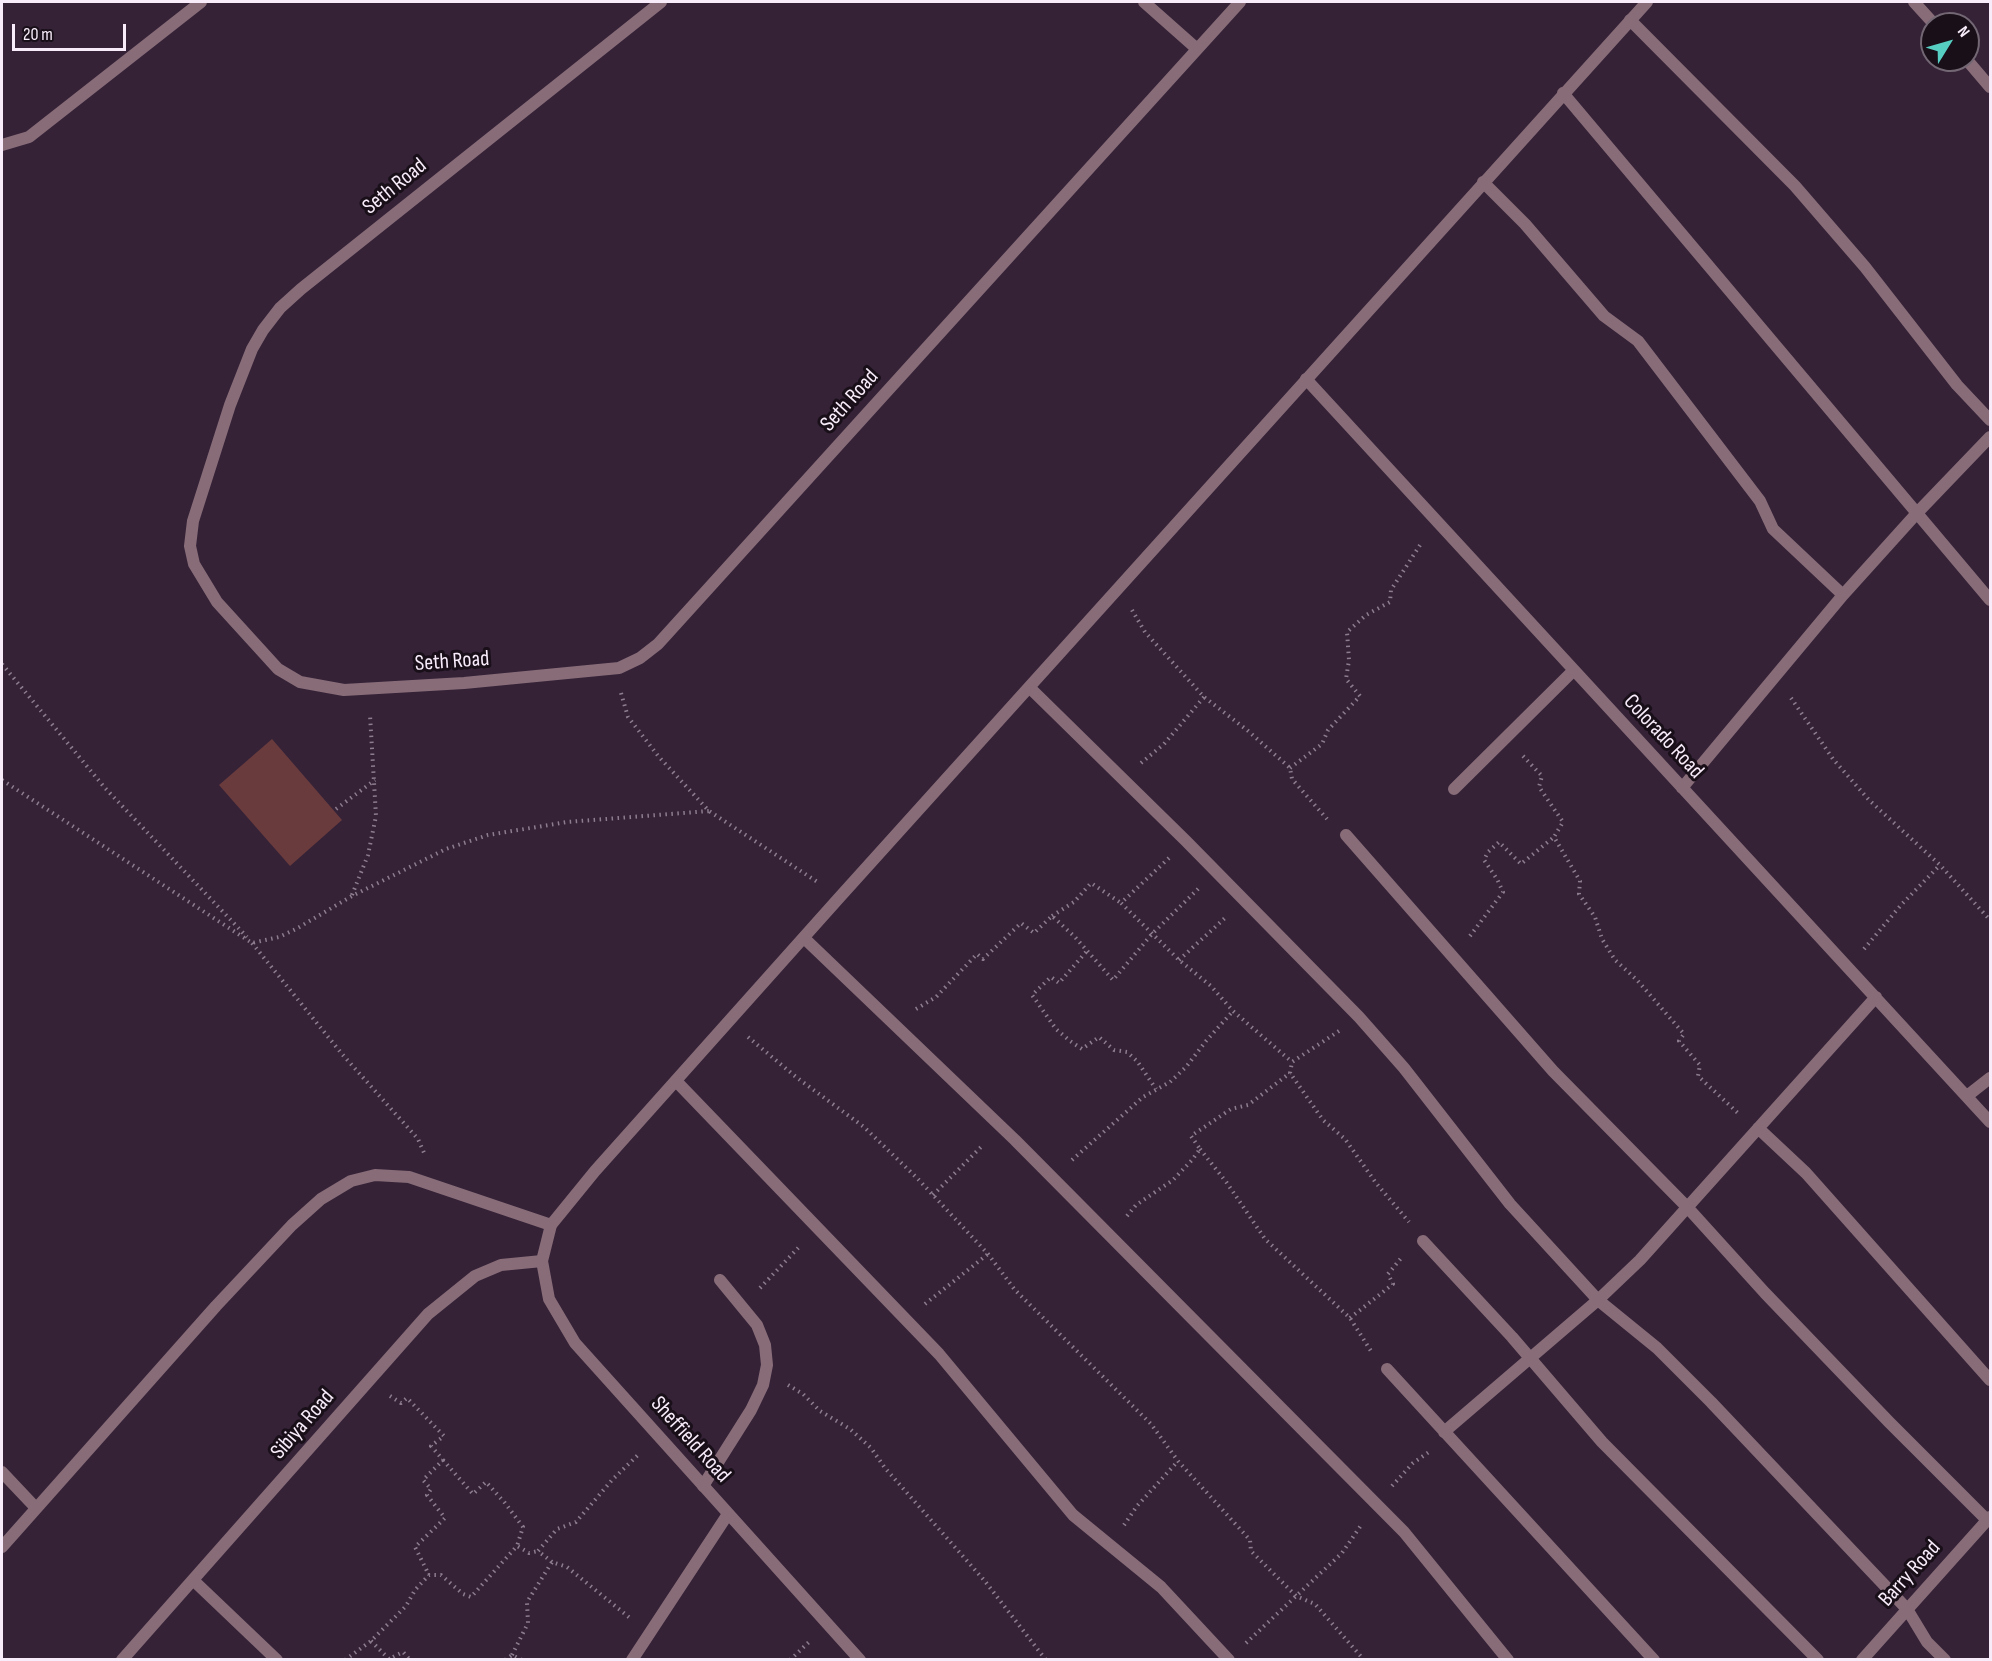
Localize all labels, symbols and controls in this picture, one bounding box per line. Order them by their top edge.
scale bar [15,12,129,50]
north arrow [1920,12,1980,72]
text: N [1953,23,1973,41]
text: 20 m [23,24,53,45]
street label: Seth Road [358,153,432,221]
street label: Seth Road [815,364,885,438]
street label: Seth Road [414,646,490,678]
street label: Colorado Road [1617,689,1709,785]
street label: Sibiya Road [266,1385,340,1465]
street label: Sheffield Road [645,1392,735,1488]
street label: Barry Road [1874,1536,1946,1612]

